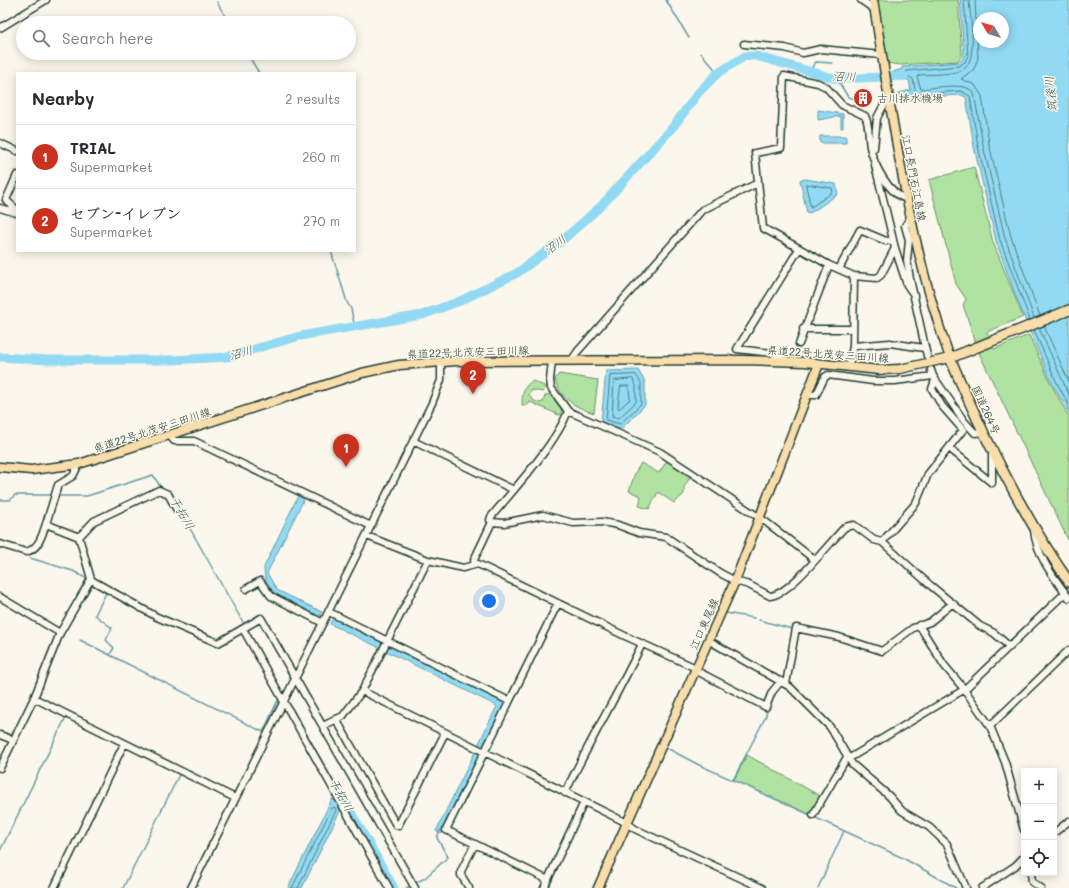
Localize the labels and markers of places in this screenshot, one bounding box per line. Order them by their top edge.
building icon: 古川排水機場 [852,87,874,109]
place label: 古川排水機場 [877,90,943,105]
pin: 2 [460,361,486,394]
pin: 1 [333,434,359,467]

